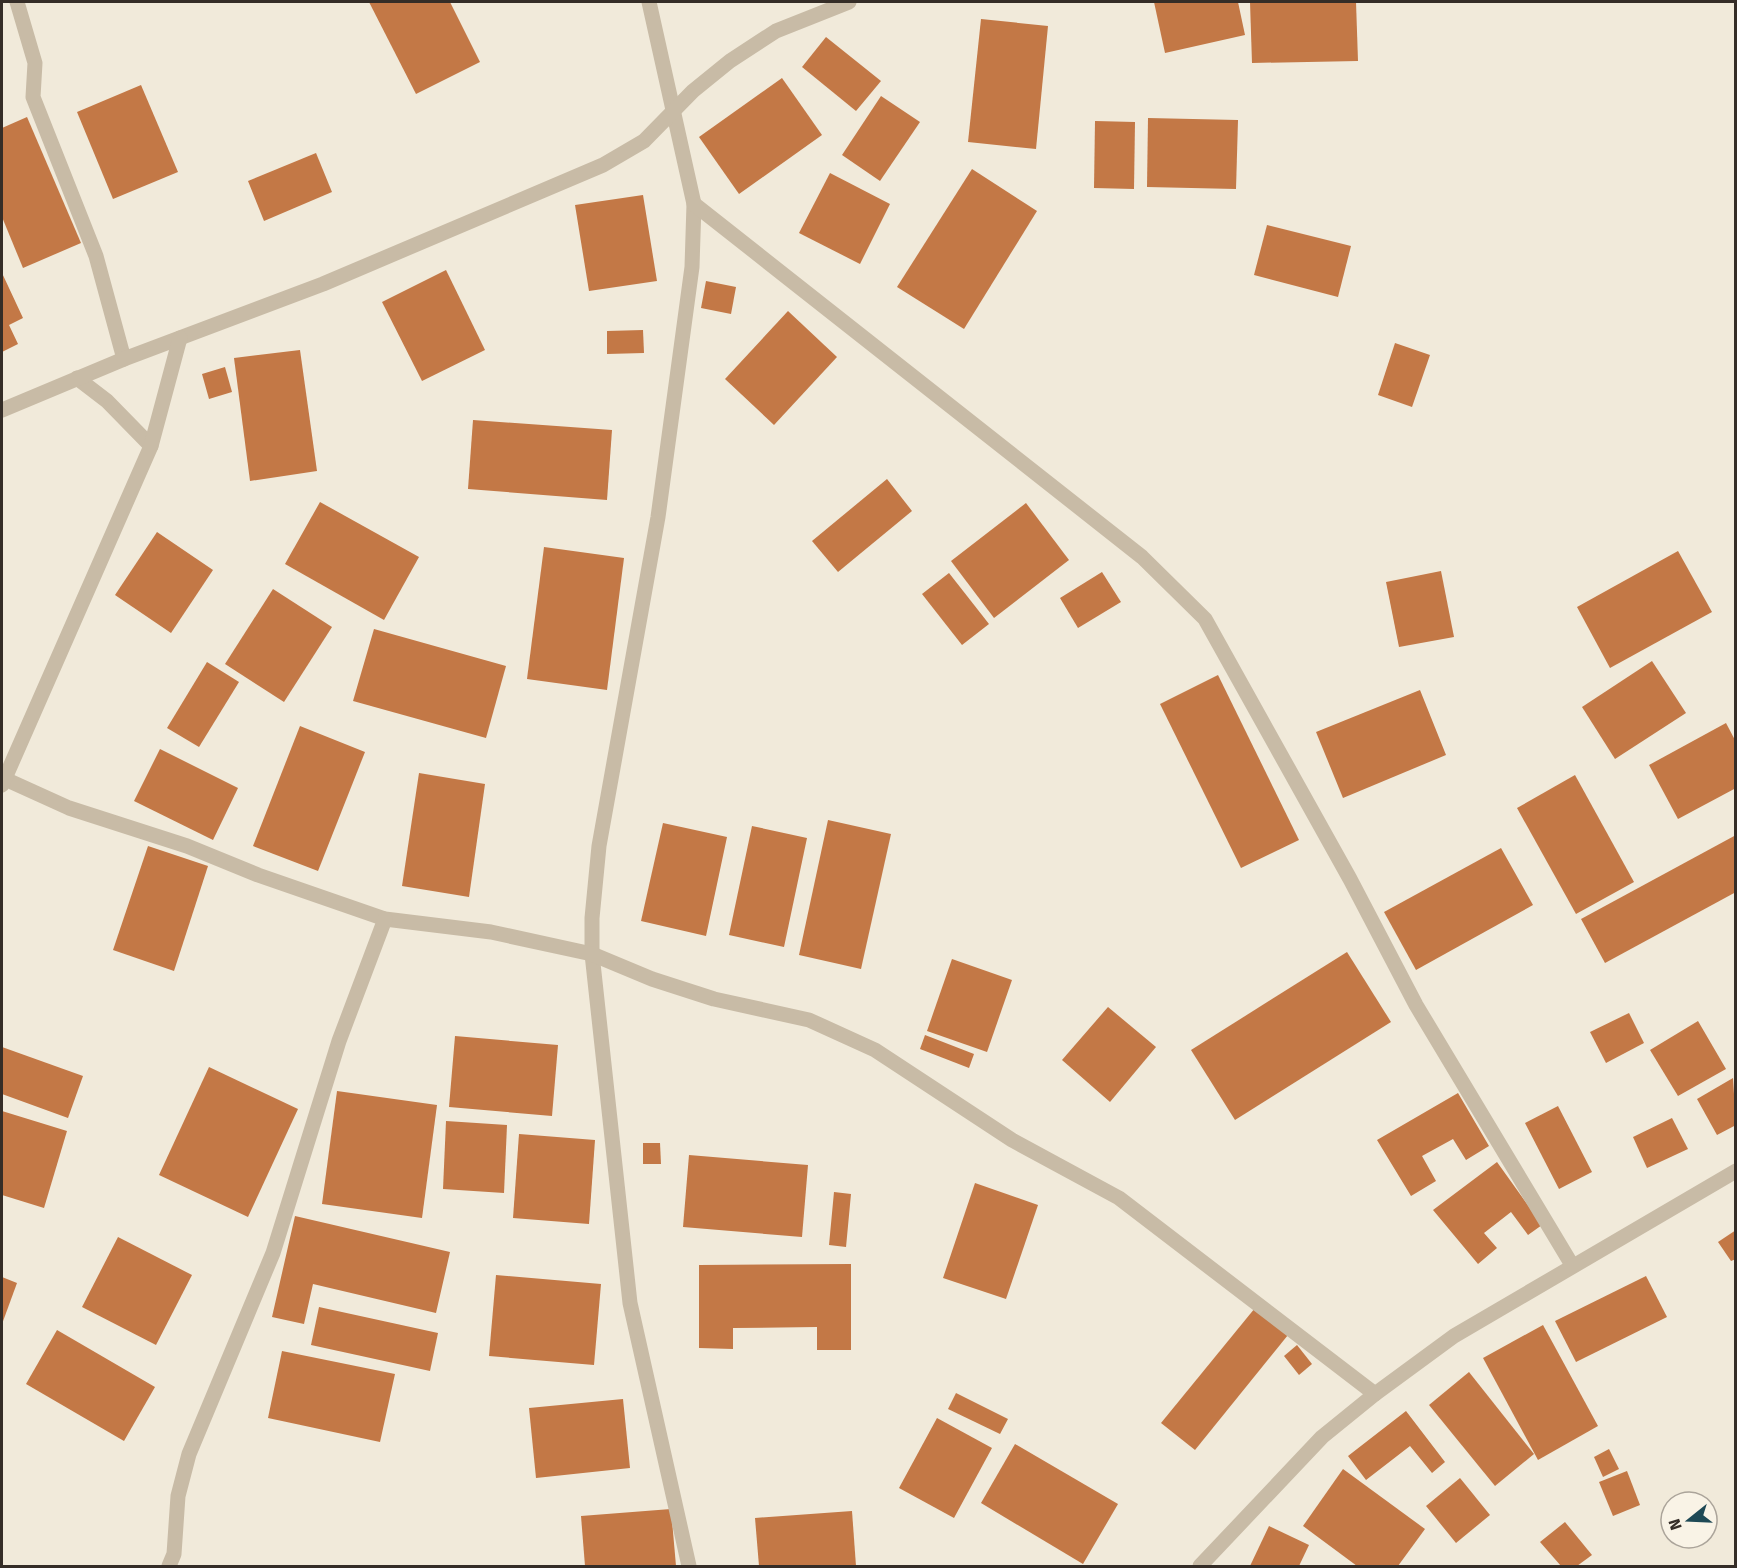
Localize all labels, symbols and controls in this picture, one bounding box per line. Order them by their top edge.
north arrow [1659,1490,1719,1550]
text: N [1665,1517,1686,1532]

